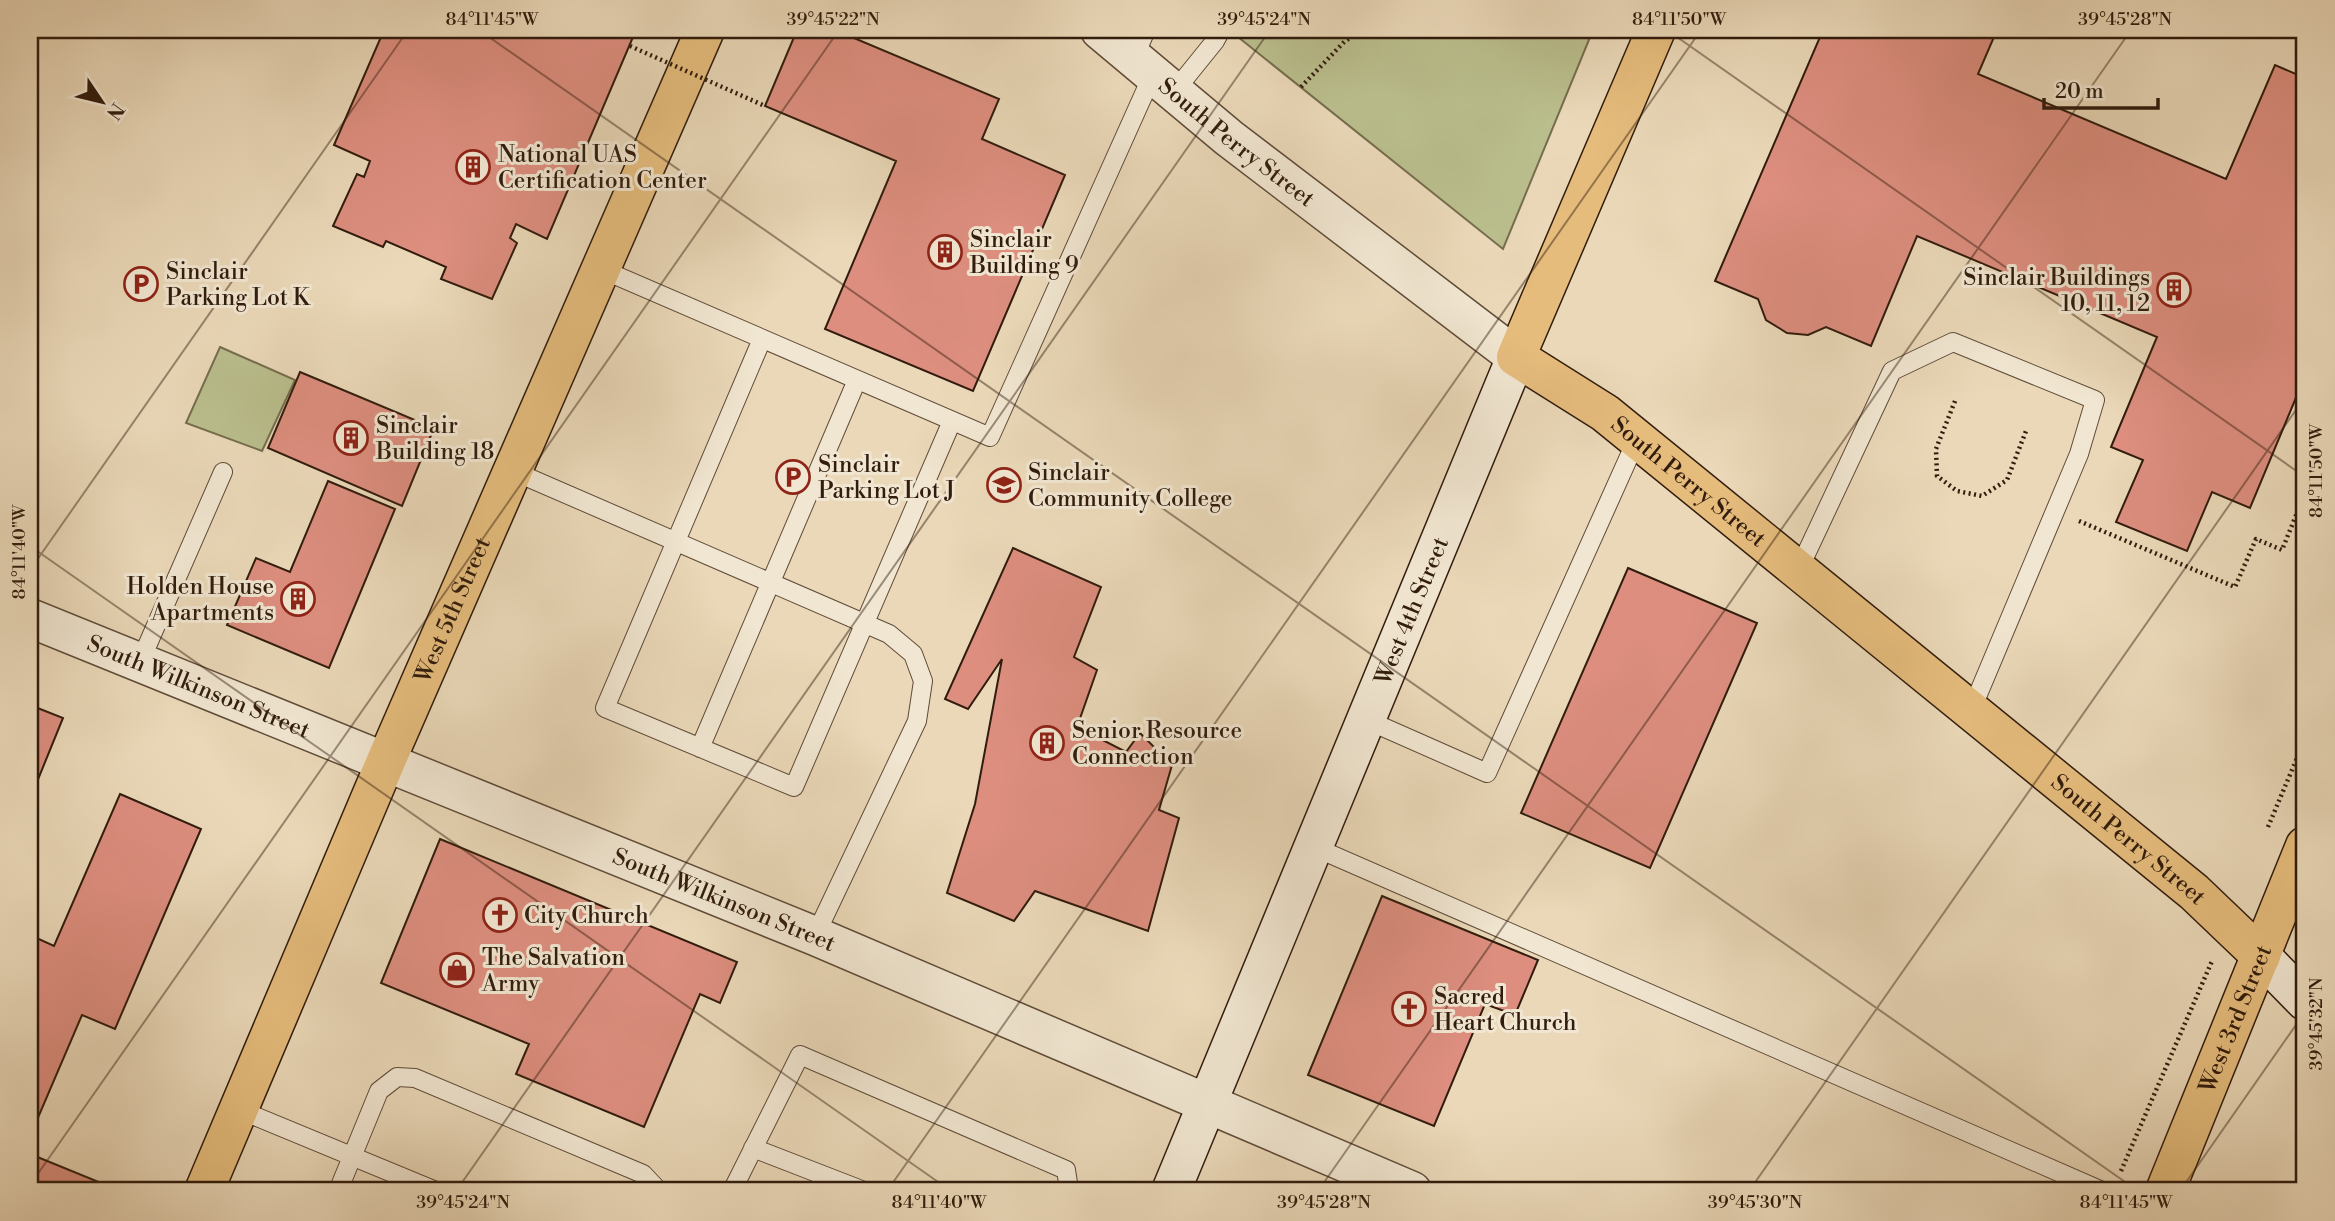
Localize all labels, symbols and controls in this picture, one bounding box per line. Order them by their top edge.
text: 84°11'45"W [446,8,539,31]
text: 39°45'22"N [786,8,880,31]
text: 39°45'24"N [1217,8,1311,31]
text: 84°11'50"W [1632,8,1727,31]
text: 39°45'28"N [2078,8,2173,31]
north arrow [66,66,136,136]
scale bar [2044,66,2158,110]
street label: South Perry Street [1153,72,1320,213]
text: 20 m [2055,79,2104,105]
text: N [101,98,129,124]
place label: National UAS Certification Center [498,141,707,195]
building icon: National UAS Certification Center [454,148,492,186]
place label: Sinclair Building 9 [969,226,1079,280]
building icon: Sinclair Building 9 [926,233,964,271]
place label: Sinclair Parking Lot K [166,258,312,312]
place label: Sinclair Buildings 10, 11, 12 [1963,264,2150,318]
parking icon: Sinclair Parking Lot K [122,265,160,303]
building icon: Sinclair Buildings 10, 11, 12 [2155,271,2193,309]
street label: South Perry Street [1605,411,1771,553]
place label: Sinclair Building 18 [375,412,494,466]
building icon: Sinclair Building 18 [332,419,370,457]
text: 84°11'50"W [2305,423,2328,518]
place label: Sinclair Parking Lot J [818,451,955,505]
parking icon: Sinclair Parking Lot J [774,458,812,496]
place label: Sinclair Community College [1028,459,1232,513]
school or university icon: Sinclair Community College [985,466,1023,504]
text: 84°11'40"W [8,504,31,599]
street label: West 5th Street [408,533,497,688]
street label: West 4th Street [1369,533,1455,690]
place label: Holden House Apartments [127,573,274,627]
building icon: Holden House Apartments [279,580,317,618]
street label: South Wilkinson Street [83,630,314,745]
place label: Senior Resource Connection [1072,717,1242,771]
building icon: Senior Resource Connection [1028,724,1066,762]
street label: South Perry Street [2045,768,2212,911]
street label: South Wilkinson Street [608,842,839,958]
church icon: City Church [481,896,519,934]
place label: City Church [524,902,649,930]
street label: West 3rd Street [2193,941,2278,1098]
place label: The Salvation Army [481,944,625,998]
shop icon: The Salvation Army [438,951,476,989]
text: 39°45'32"N [2305,977,2328,1070]
place label: Sacred Heart Church [1434,983,1577,1037]
church icon: Sacred Heart Church [1390,990,1428,1028]
text: 39°45'24"N [416,1191,510,1214]
text: 84°11'40"W [892,1191,987,1214]
text: 39°45'28"N [1277,1191,1372,1214]
text: 39°45'30"N [1708,1191,1803,1214]
text: 84°11'45"W [2080,1191,2173,1214]

